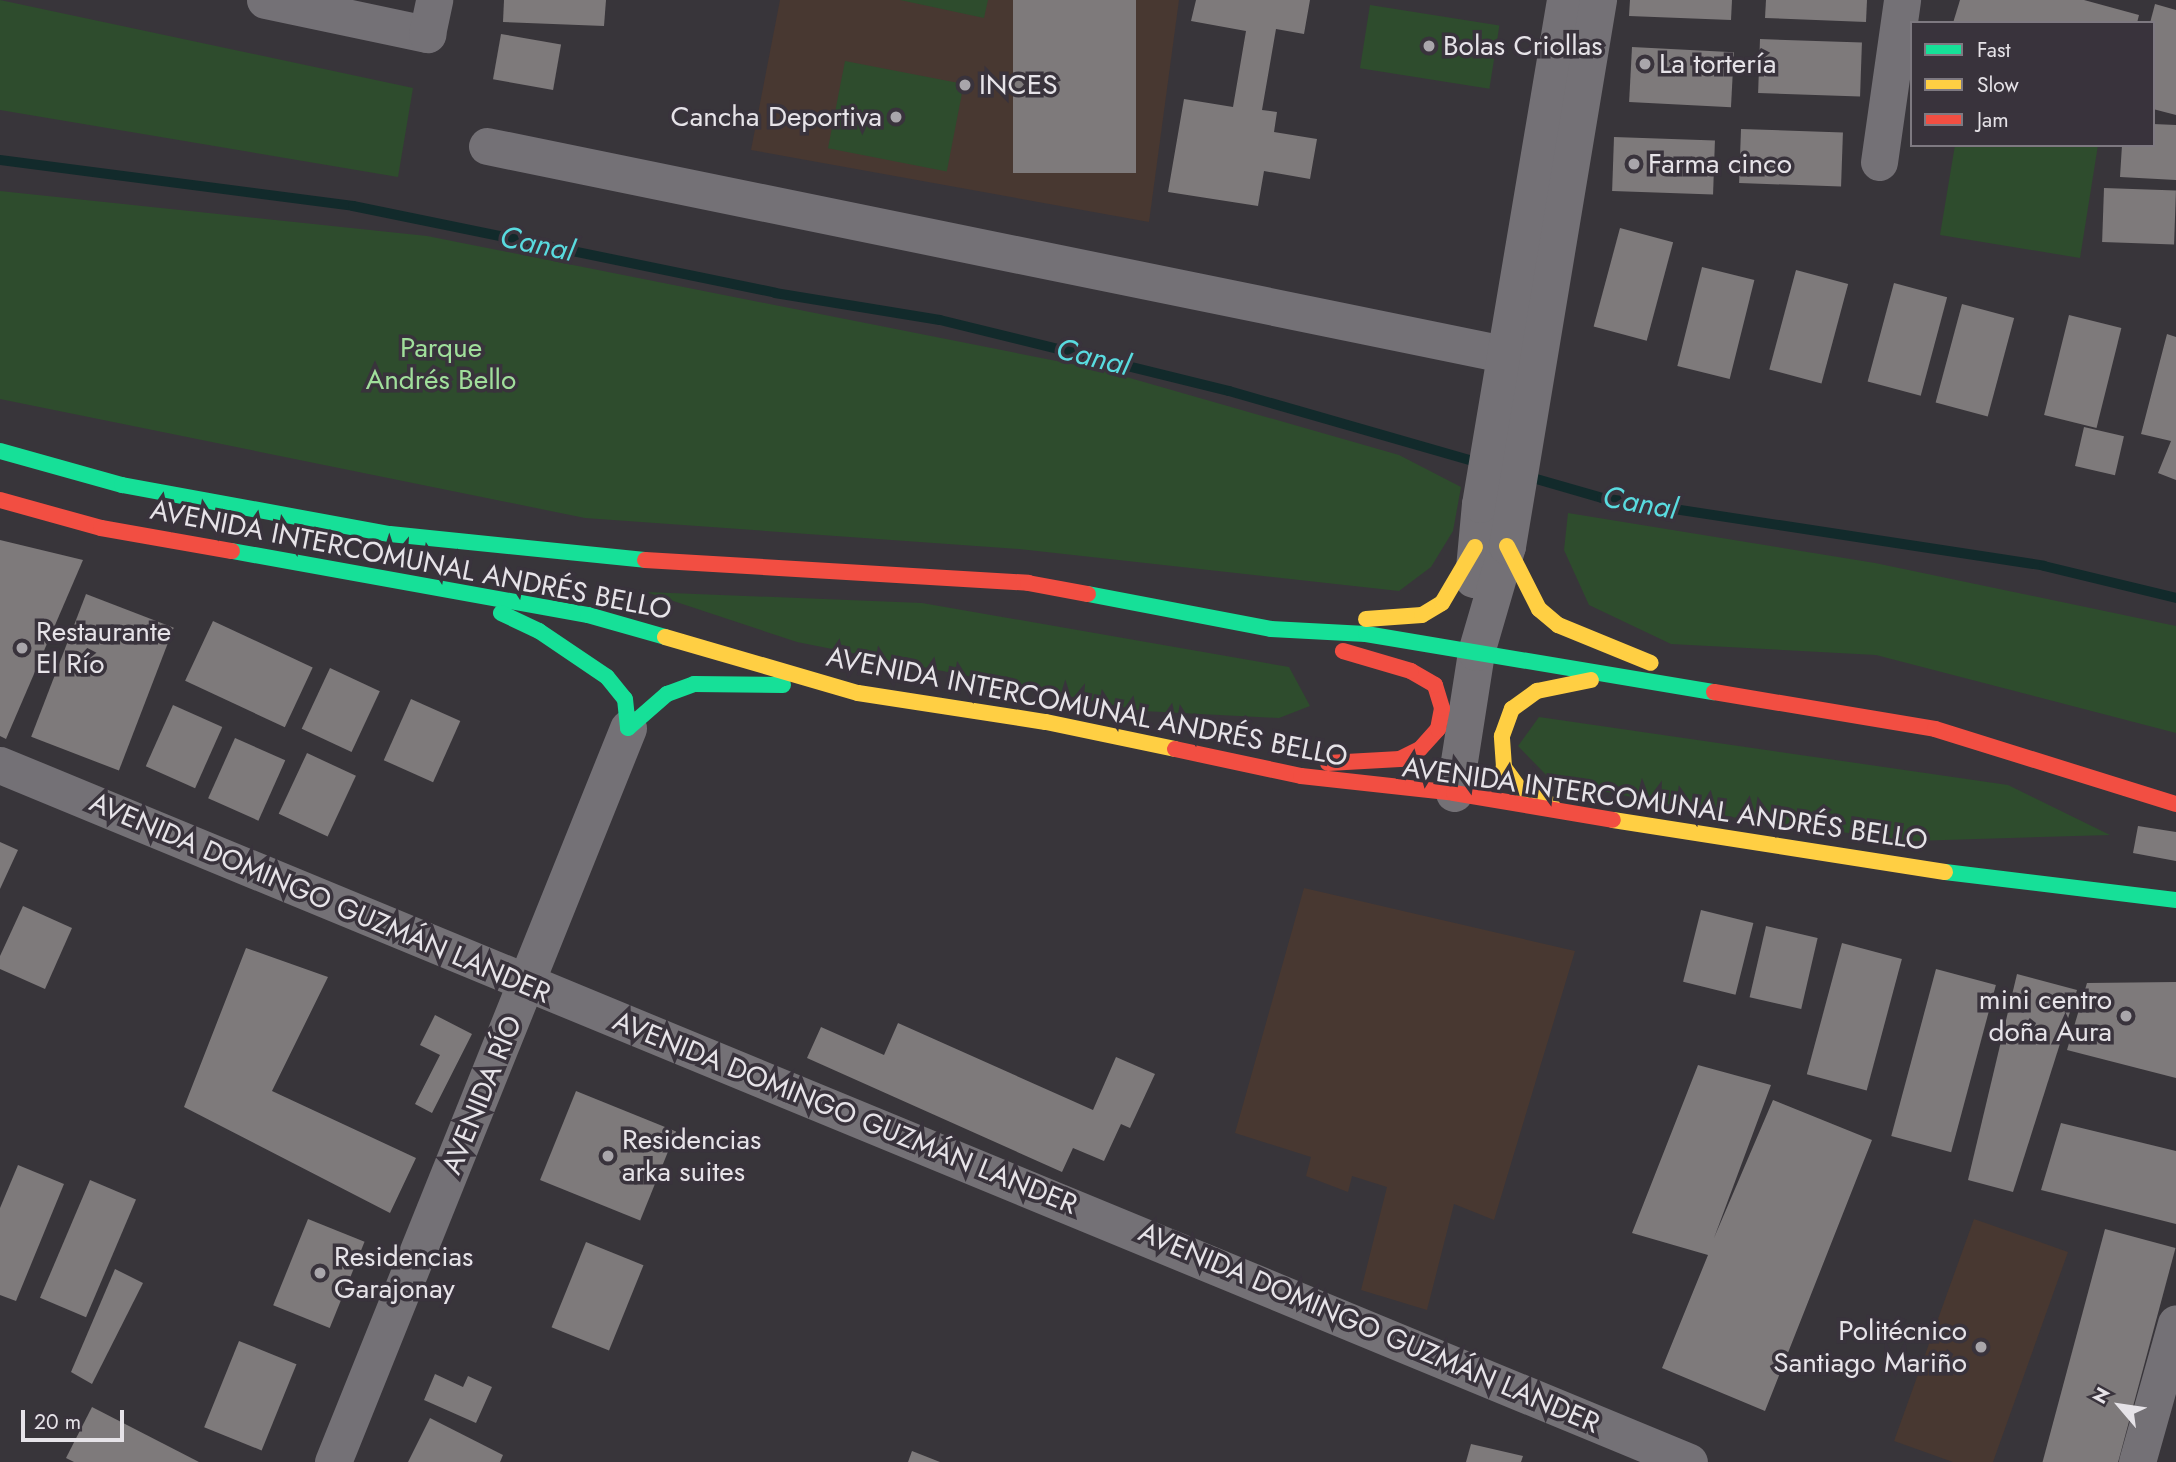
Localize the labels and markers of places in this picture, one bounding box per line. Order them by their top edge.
place label: Bolas Criollas [1443,29,1602,63]
marker: Bolas Criollas [1421,38,1437,54]
place label: La tortería [1659,47,1777,81]
marker: La tortería [1637,56,1653,72]
place label: INCES [979,68,1057,102]
marker: INCES [957,77,973,93]
place label: Cancha Deportiva [671,100,882,134]
marker: Cancha Deportiva [888,109,904,125]
place label: Farma cinco [1648,147,1792,181]
marker: Farma cinco [1626,156,1642,172]
place label: Restaurante El Río [36,615,171,681]
marker: Restaurante El Río [14,640,30,656]
place label: mini centro doña Aura [1979,983,2112,1049]
marker: mini centro doña Aura [2118,1008,2134,1024]
place label: Residencias arka suites [622,1123,761,1189]
marker: Residencias arka suites [600,1148,616,1164]
place label: Residencias Garajonay [334,1240,473,1306]
marker: Residencias Garajonay [312,1265,328,1281]
place label: Politécnico Santiago Mariño [1773,1314,1967,1380]
marker: Politécnico Santiago Mariño [1973,1339,1989,1355]

